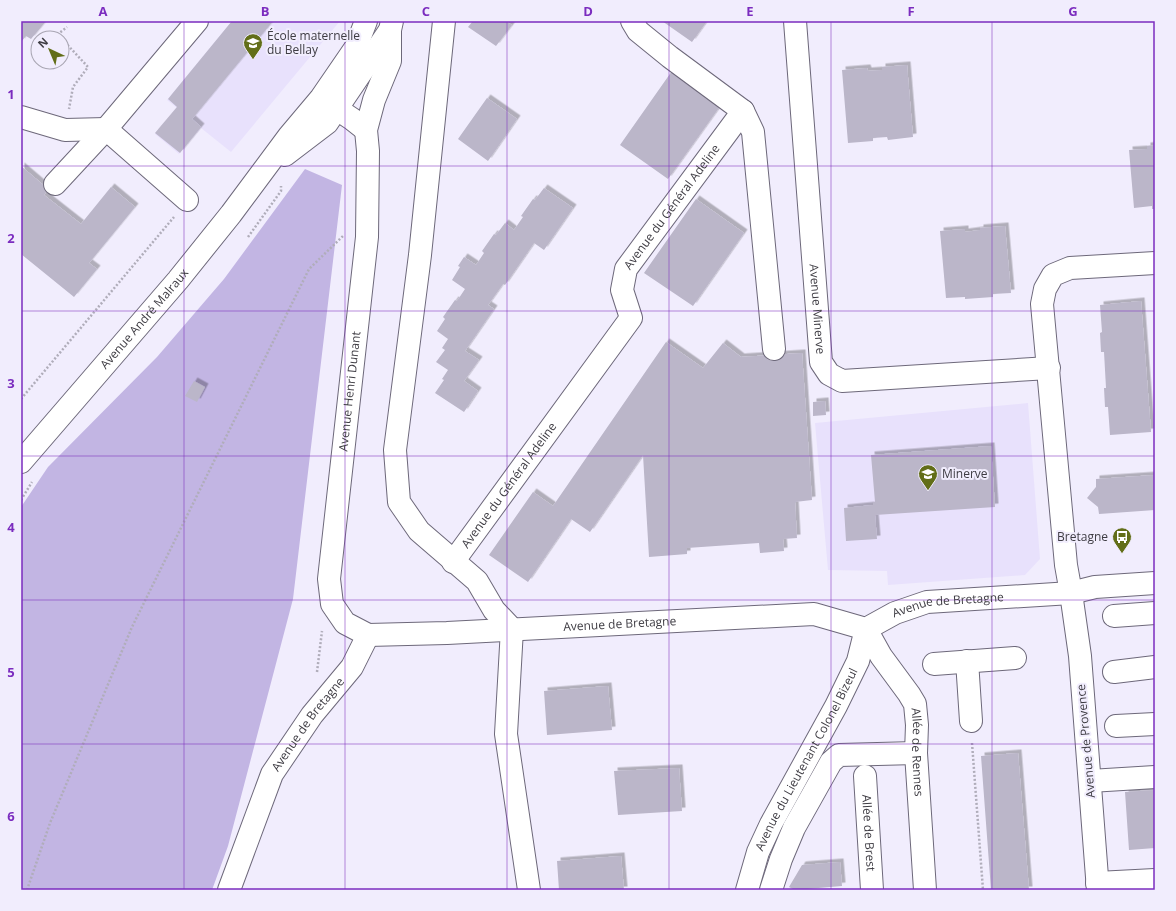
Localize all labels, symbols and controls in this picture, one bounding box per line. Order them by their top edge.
text: A [99,2,108,20]
text: B [261,2,270,20]
text: C [422,2,430,20]
text: D [583,2,593,20]
text: E [746,2,754,20]
text: F [907,2,915,20]
text: G [1068,2,1078,20]
place label: École maternelle du Bellay [267,27,360,58]
north arrow [30,30,70,70]
school or university icon: École maternelle du Bellay [242,32,264,60]
text: N [34,34,51,51]
text: 1 [7,85,15,103]
street label: Avenue du Général Adeline [619,140,724,273]
text: 2 [7,229,15,247]
street label: Avenue Minerve [806,263,829,355]
street label: Avenue André Malraux [96,264,193,372]
street label: Avenue Henri Dunant [334,330,364,452]
text: 3 [7,374,15,392]
street label: Avenue du Général Adeline [457,418,560,551]
school or university icon: Minerve [917,463,939,491]
place label: Minerve [942,465,988,482]
text: 4 [7,518,15,536]
bus stop icon: Bretagne [1111,526,1133,554]
place label: Bretagne [1057,528,1108,545]
street label: Avenue de Bretagne [890,588,1005,621]
street label: Avenue de Bretagne [563,612,677,635]
text: 5 [7,663,15,681]
street label: Avenue du Lieutenant Colonel Bizeul [751,665,861,854]
street label: Avenue de Bretagne [267,673,348,775]
street label: Avenue de Provence [1072,683,1099,799]
street label: Allée de Rennes [907,707,928,797]
street label: Allée de Brest [858,794,880,872]
text: 6 [7,807,15,825]

